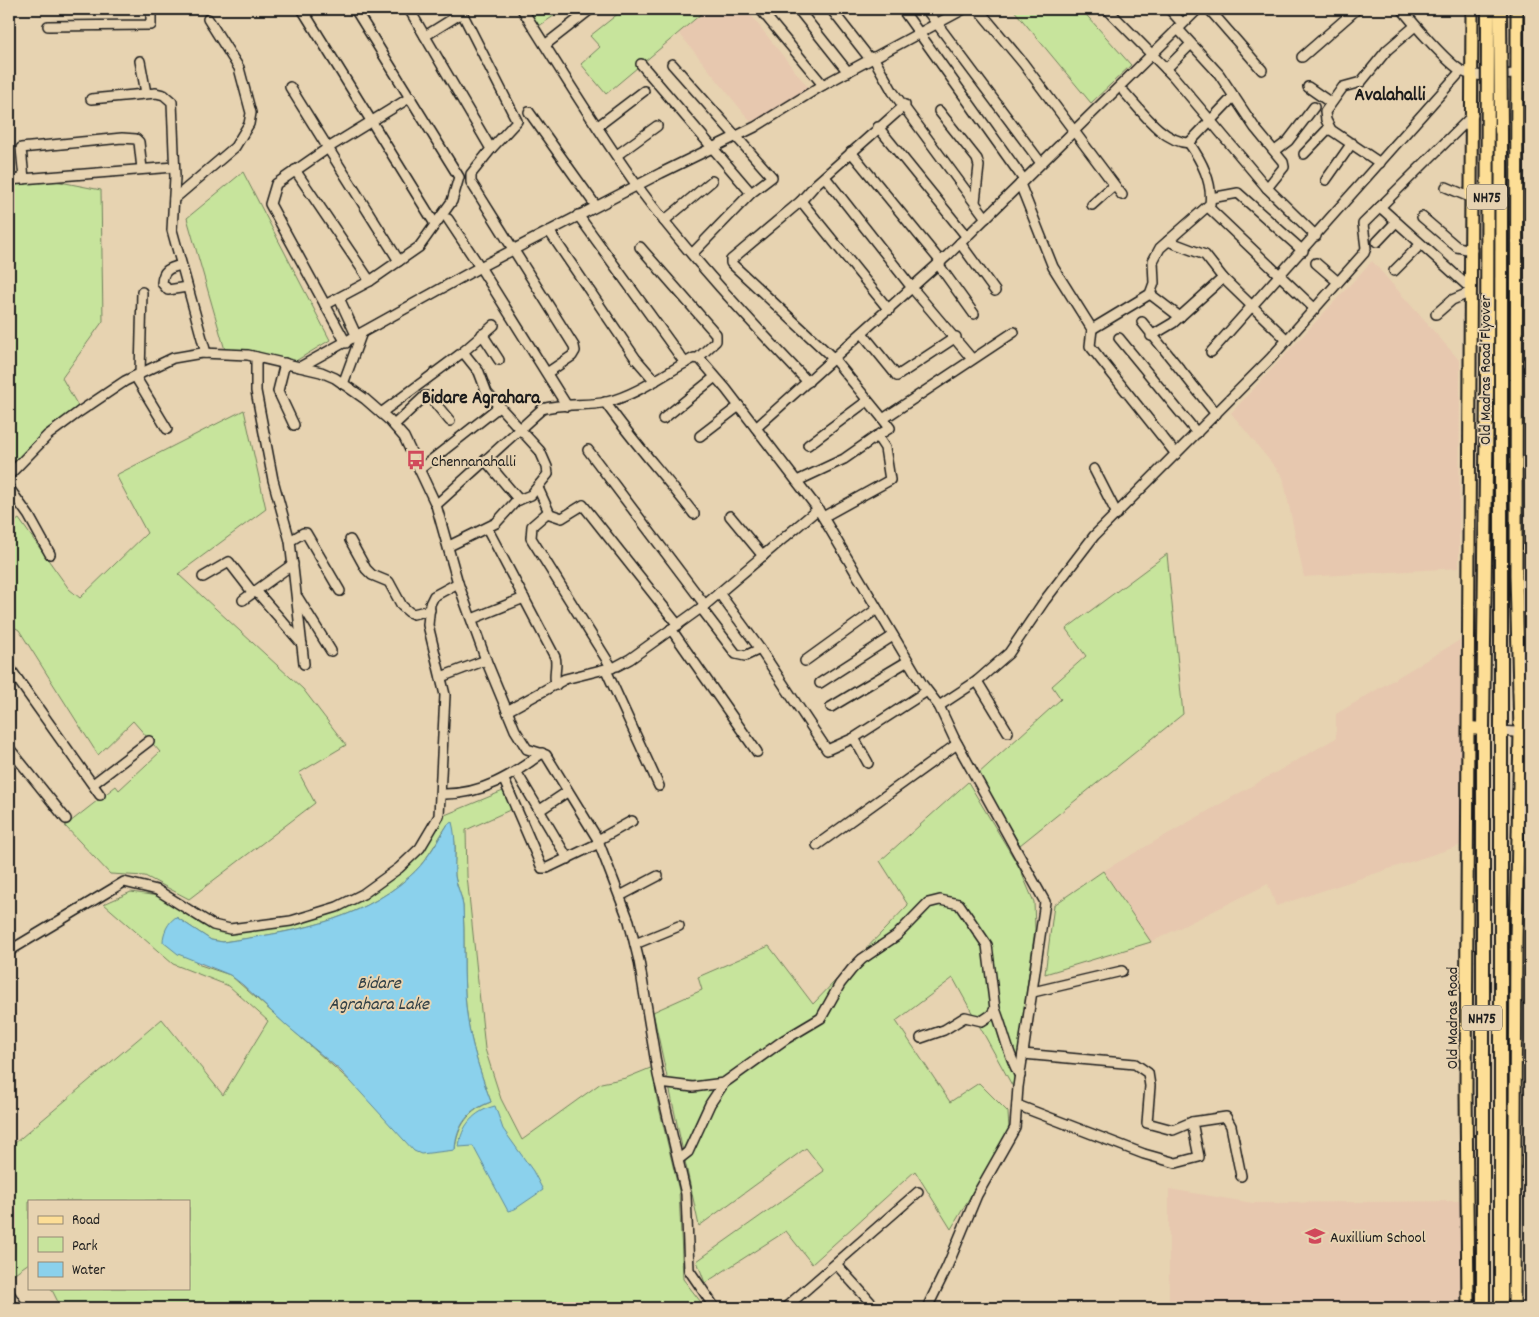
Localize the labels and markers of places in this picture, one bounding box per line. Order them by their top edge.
bus stop icon: Chennanahalli [405,449,427,471]
place label: Chennanahalli [431,451,516,474]
school or university icon: Auxillium School [1304,1225,1326,1247]
place label: Auxillium School [1330,1227,1426,1250]

